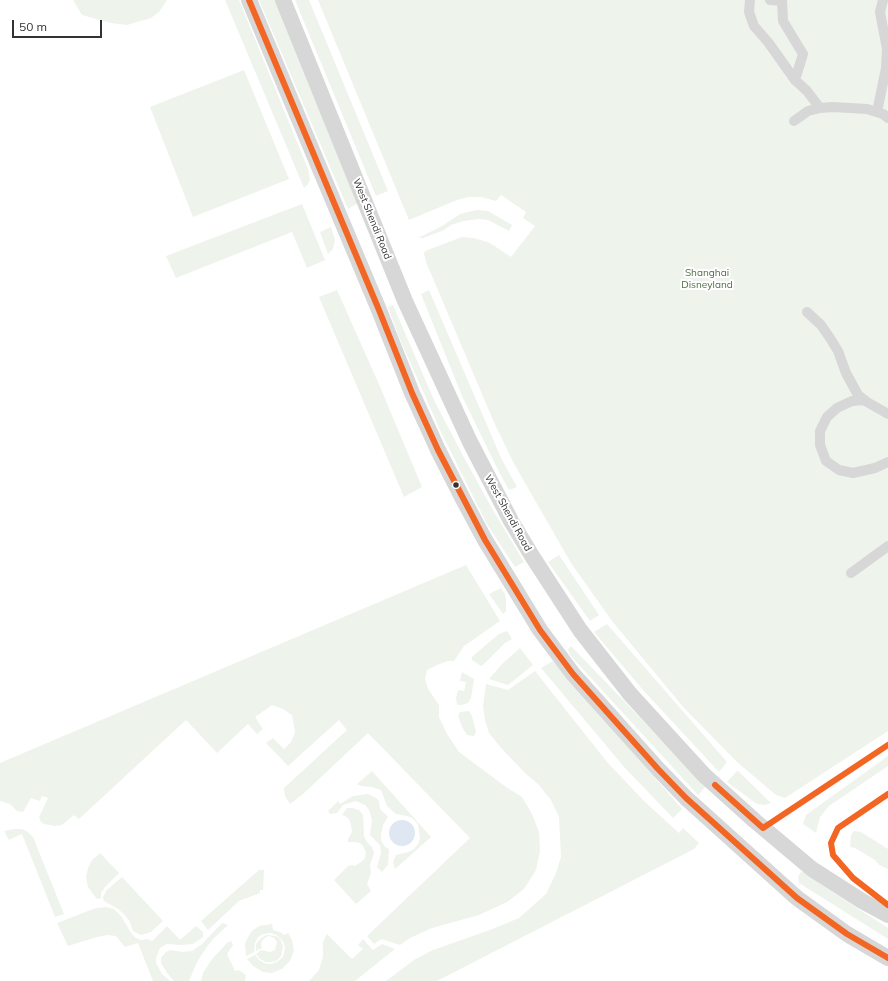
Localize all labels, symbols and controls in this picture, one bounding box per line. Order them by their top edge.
scale bar [14,12,104,38]
text: 50 m [19,19,47,34]
street label: West Shendi Road [350,177,394,261]
park label: Shanghai Disneyland [681,267,733,290]
street label: West Shendi Road [482,473,534,553]
unlabelled marker [451,480,461,490]

